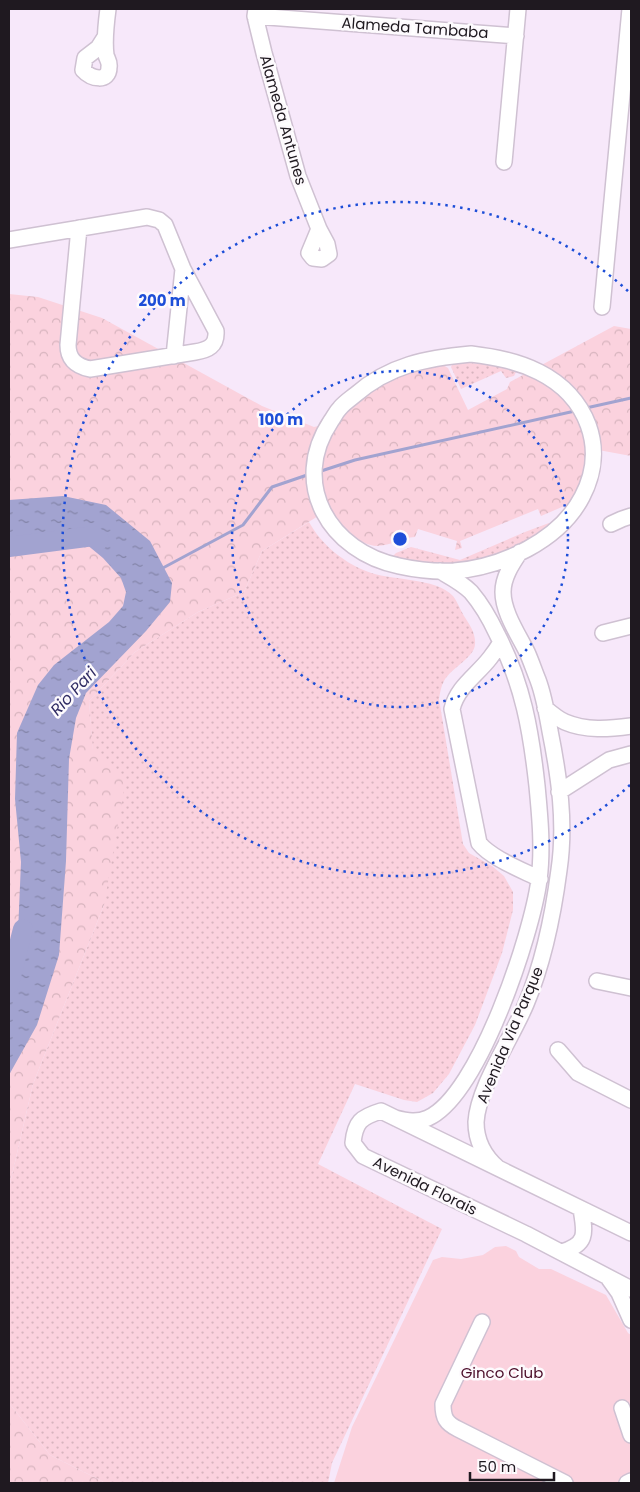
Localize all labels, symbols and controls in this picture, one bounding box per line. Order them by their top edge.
street label: Alameda Tambaba [341,12,489,43]
street label: Alameda Antunes [255,52,312,188]
text: 200 m [138,290,186,311]
text: 100 m [259,409,303,430]
centre of rings [391,530,409,548]
water label: Rio Pari [45,661,103,721]
street label: Avenida Via Parque [471,963,548,1106]
street label: Avenida Florais [370,1151,481,1220]
park label: Ginco Club [461,1362,543,1383]
scale bar [470,1450,554,1482]
text: 50 m [478,1456,516,1477]

